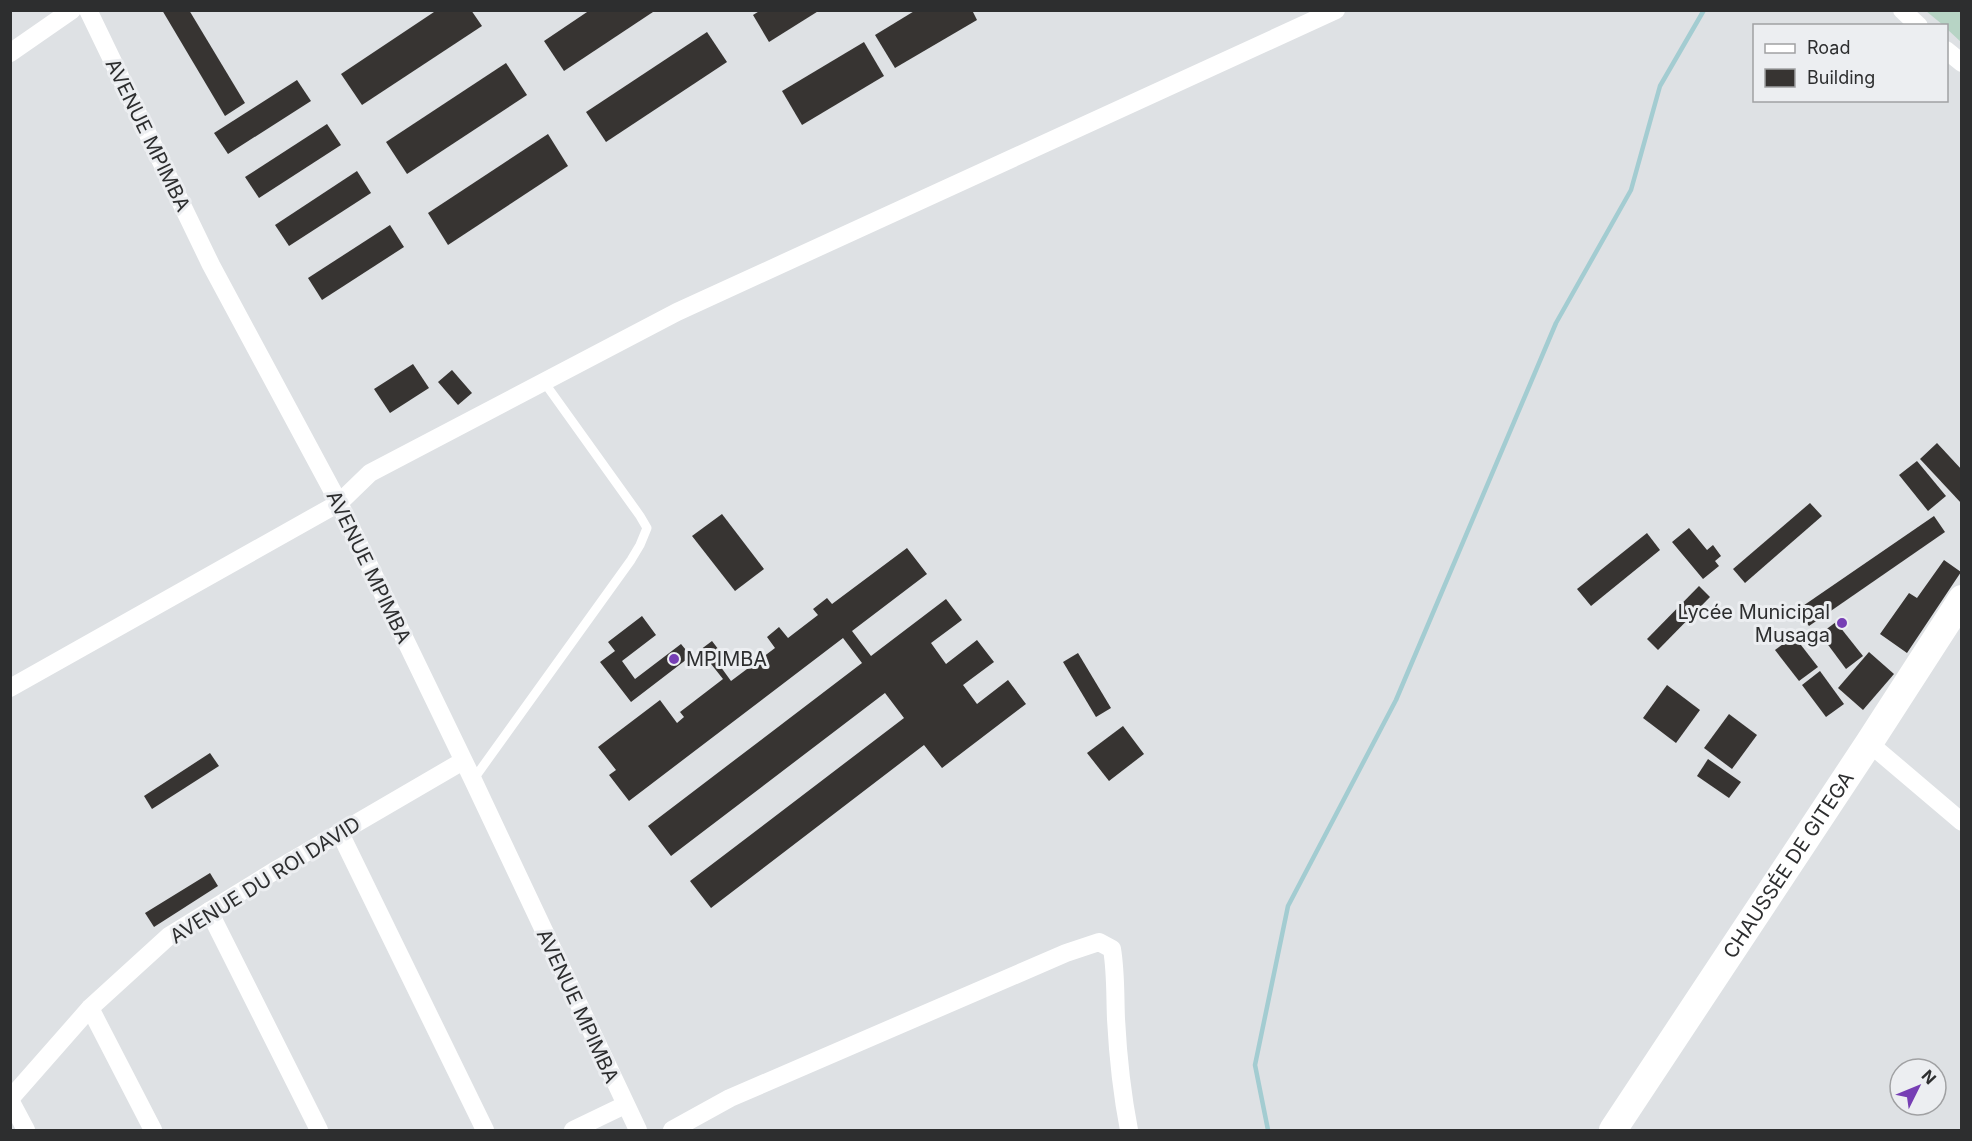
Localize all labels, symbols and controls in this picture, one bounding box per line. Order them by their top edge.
legend [1753,24,1948,102]
text: Road [1807,37,1850,58]
street label: AVENUE MPIMBA [101,55,195,215]
text: Building [1807,67,1875,88]
street label: AVENUE MPIMBA [322,487,416,647]
place label: Lycée Municipal Musaga [1677,600,1830,647]
marker: Lycée Municipal Musaga [1835,616,1849,630]
place label: MPIMBA [686,647,767,671]
marker: MPIMBA [667,652,681,666]
street label: CHAUSSÉE DE GITEGA [1718,767,1859,963]
street label: AVENUE DU ROI DAVID [165,812,365,948]
street label: AVENUE MPIMBA [532,925,624,1087]
north arrow [1888,1057,1948,1117]
text: N [1917,1065,1940,1088]

